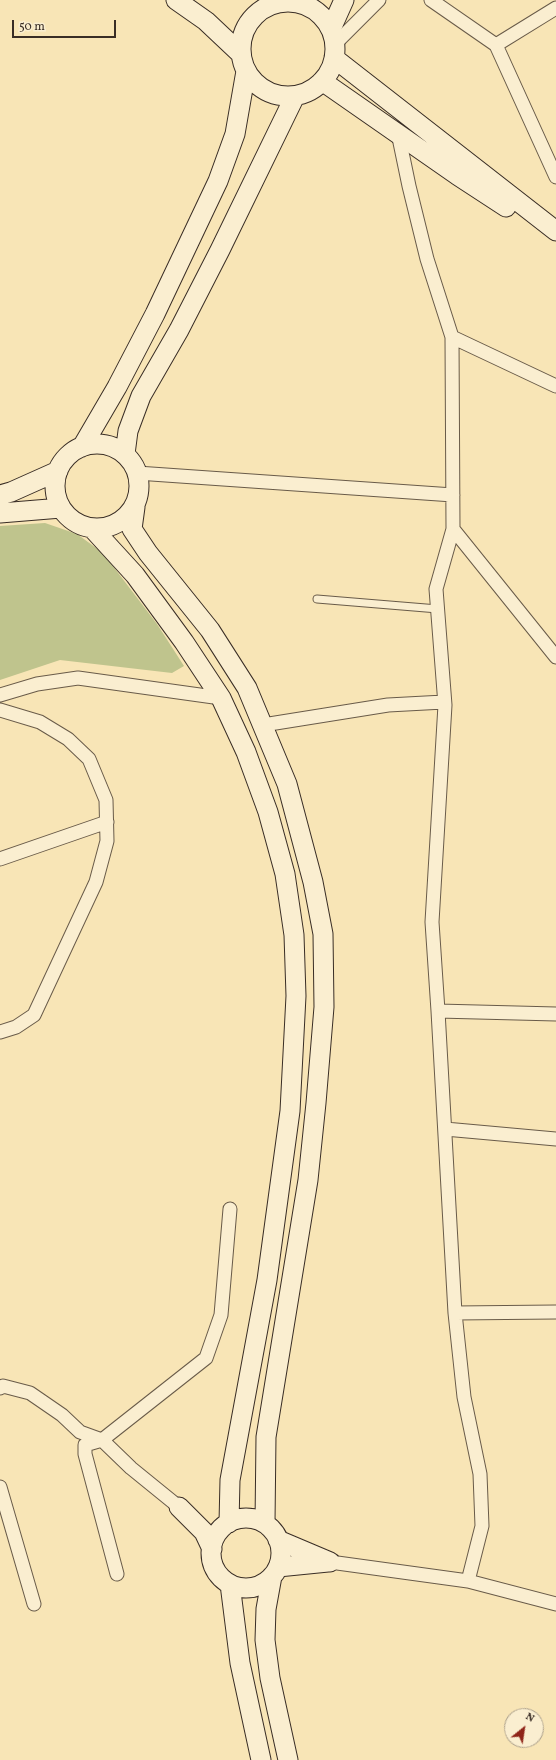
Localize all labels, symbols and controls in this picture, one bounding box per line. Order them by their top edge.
scale bar [14,12,118,38]
text: 50 m [19,19,45,35]
north arrow [504,1708,544,1748]
text: N [523,1710,537,1727]

